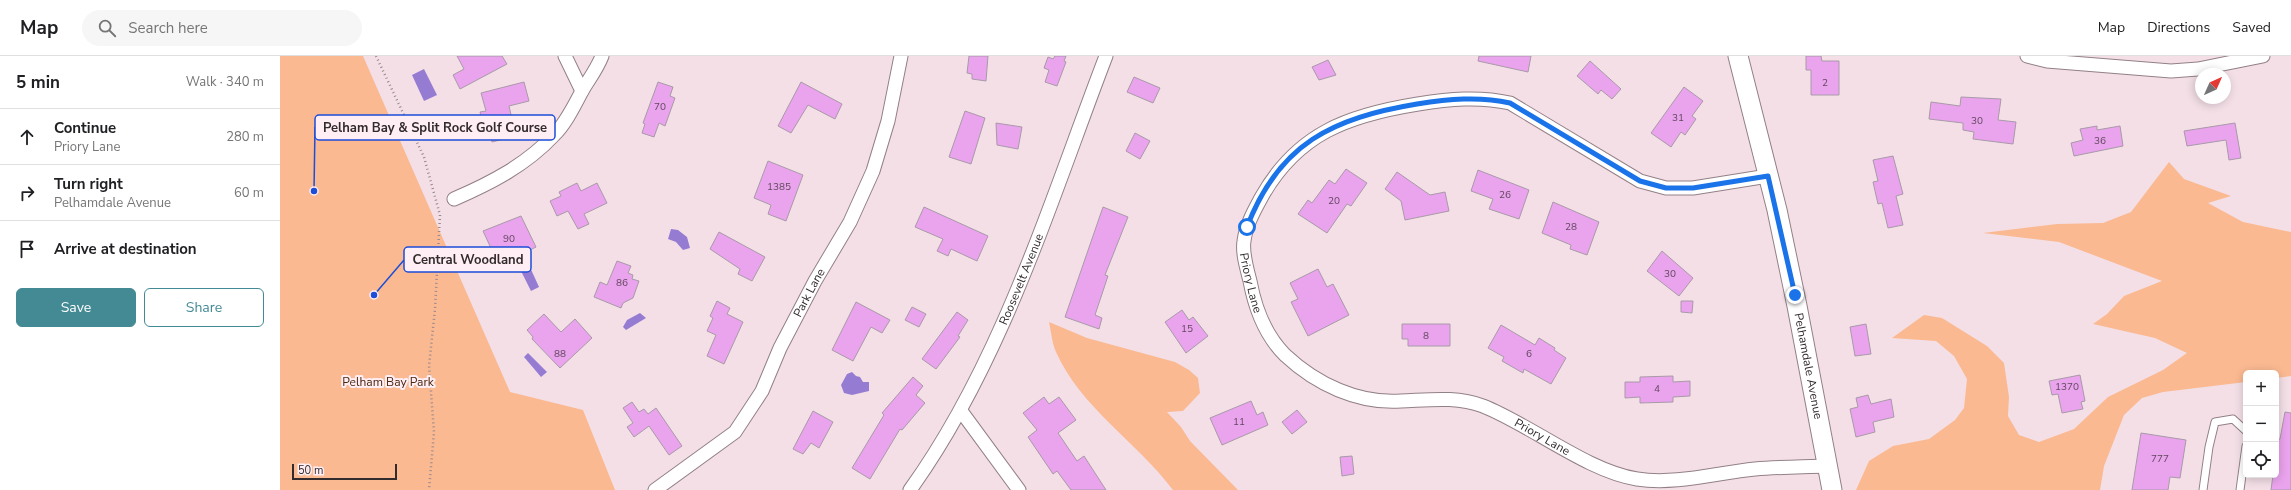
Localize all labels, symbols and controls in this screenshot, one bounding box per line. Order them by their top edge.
search box [82,10,362,46]
text: Map [20,15,58,41]
icon: search [96,17,118,39]
text: Search here [128,18,208,38]
text: Map [2098,18,2125,37]
text: Directions [2147,18,2210,37]
text: Saved [2232,18,2271,37]
north arrow [2195,68,2231,104]
text: 5 min [16,71,60,94]
text: Walk · 340 m [186,73,264,91]
house number: 2 [1822,76,1828,90]
house number: 70 [654,100,666,114]
house number: 31 [1672,111,1684,125]
house number: 30 [1971,114,1983,128]
callout: Pelham Bay & Split Rock Golf Course [315,115,555,140]
text: Continue [54,118,116,138]
text: Pelham Bay & Split Rock Golf Course [323,119,547,137]
icon: ahead [16,126,38,148]
text: 280 m [226,128,264,146]
house number: 36 [2094,134,2106,148]
text: Priory Lane [54,138,120,156]
text: Turn right [54,174,123,194]
house number: 1385 [767,180,791,194]
icon: right [16,182,38,204]
text: 60 m [234,184,264,202]
house number: 26 [1499,188,1511,202]
text: Pelhamdale Avenue [54,194,171,212]
house number: 20 [1328,194,1340,208]
route start [1238,218,1256,236]
house number: 28 [1565,220,1577,234]
street label: Roosevelt Avenue [995,231,1047,327]
house number: 90 [503,232,515,246]
icon: arrive [16,238,38,260]
text: Arrive at destination [54,239,197,259]
callout: Central Woodland [404,247,531,272]
text: Central Woodland [413,251,523,269]
street label: Priory Lane [1236,252,1266,315]
street label: Park Lane [790,265,829,320]
house number: 30 [1664,267,1676,281]
house number: 86 [616,276,628,290]
route end [1786,286,1804,304]
button: Save [16,288,136,327]
button: Share [144,288,264,327]
street label: Pelhamdale Avenue [1790,311,1826,421]
house number: 15 [1181,322,1193,336]
house number: 8 [1423,329,1429,343]
house number: 88 [554,347,566,361]
house number: 6 [1526,347,1532,361]
map controls [2243,370,2279,478]
button: + [2243,370,2279,406]
park label: Pelham Bay Park [342,374,435,390]
house number: 1370 [2055,380,2079,394]
house number: 4 [1654,382,1660,396]
button: − [2243,406,2279,442]
house number: 11 [1233,415,1245,429]
street label: Priory Lane [1512,415,1573,459]
button: locate [2243,442,2279,478]
house number: 777 [2151,452,2169,466]
scale bar [292,462,397,481]
text: 50 m [298,463,323,478]

